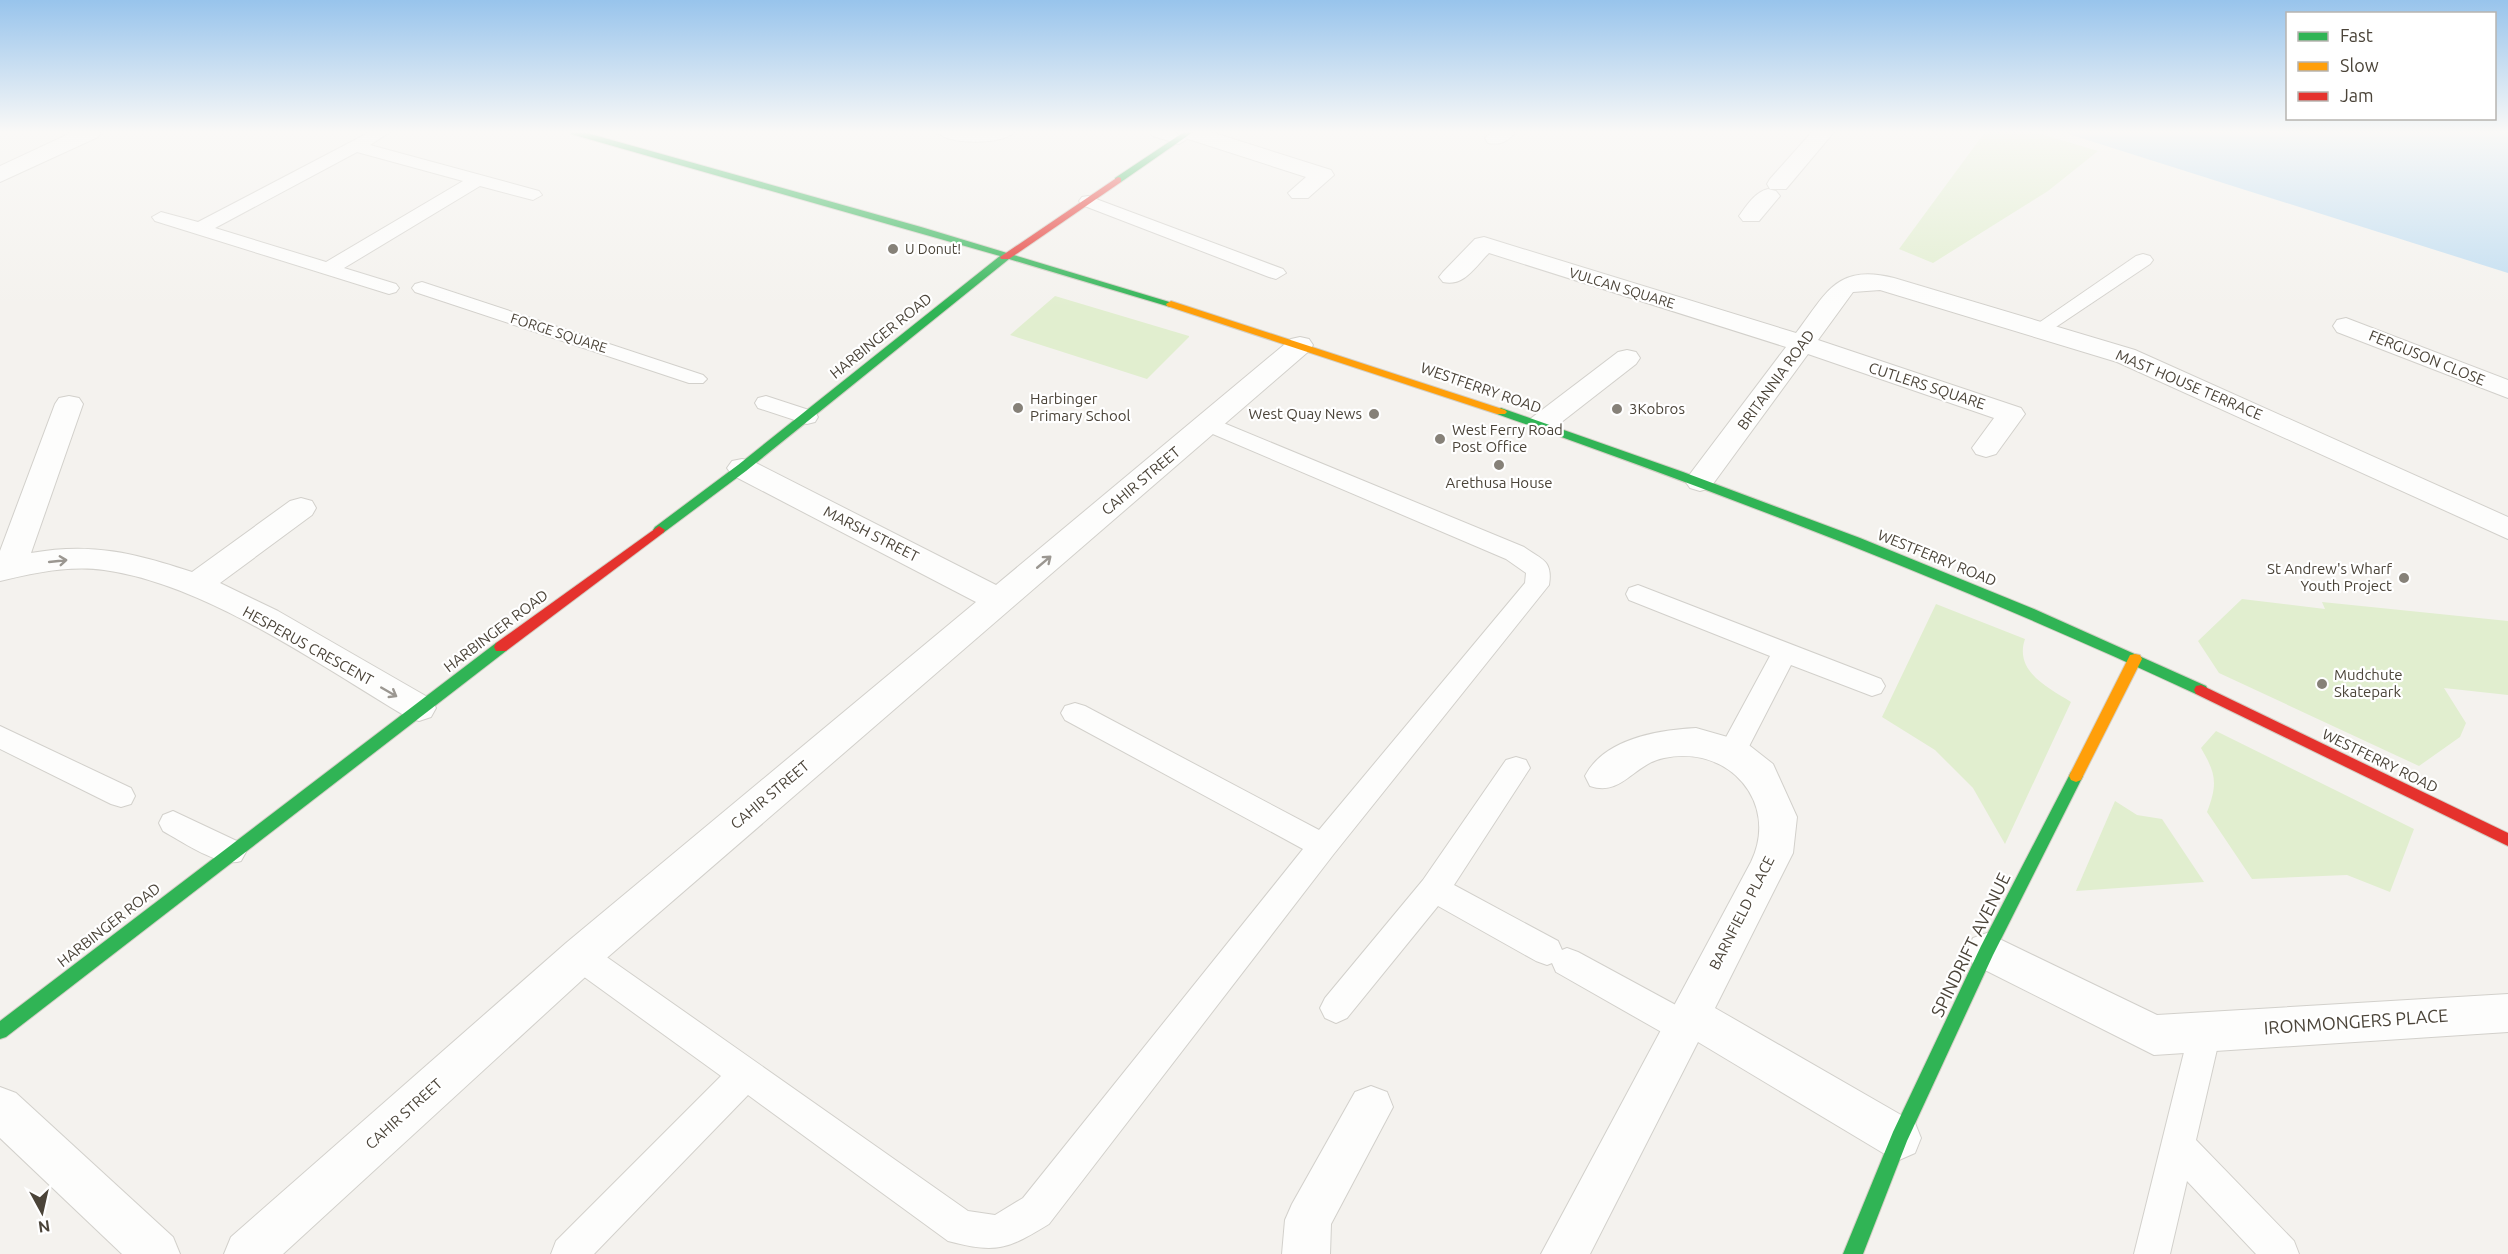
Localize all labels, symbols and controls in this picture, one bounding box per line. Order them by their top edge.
legend [2286,12,2496,120]
text: Fast [2340,25,2373,45]
text: Slow [2340,55,2379,75]
text: Jam [2340,85,2374,105]
place label: U Donut! [905,241,961,257]
marker: U Donut! [886,242,900,256]
street label: VULCAN SQUARE [1567,264,1677,312]
street label: HARBINGER ROAD [826,289,935,382]
street label: FORGE SQUARE [509,310,609,356]
street label: BRITANNIA ROAD [1734,326,1818,433]
street label: FERGUSON CLOSE [2367,326,2488,389]
street label: MAST HOUSE TERRACE [2113,346,2265,423]
street label: WESTFERRY ROAD [1419,359,1544,416]
street label: CUTLERS SQUARE [1867,359,1988,412]
place label: Harbinger Primary School [1030,390,1131,424]
place label: 3Kobros [1629,400,1685,417]
marker: Harbinger Primary School [1011,401,1025,415]
marker: 3Kobros [1610,402,1624,416]
place label: West Quay News [1249,405,1362,422]
marker: West Quay News [1367,407,1381,421]
place label: West Ferry Road Post Office [1452,421,1563,455]
marker: West Ferry Road Post Office [1433,432,1447,446]
street label: CAHIR STREET [1098,442,1184,518]
marker: Arethusa House [1492,458,1506,472]
place label: Arethusa House [1446,474,1552,491]
street label: MARSH STREET [821,502,922,565]
street label: WESTFERRY ROAD [1875,526,1999,589]
one-way arrow [47,555,67,566]
one-way arrow [1036,556,1052,569]
place label: St Andrew's Wharf Youth Project [2267,560,2392,594]
marker: St Andrew's Wharf Youth Project [2397,571,2411,585]
street label: HARBINGER ROAD [440,586,551,675]
street label: HESPERUS CRESCENT [240,603,377,689]
place label: Mudchute Skatepark [2334,666,2403,700]
marker: Mudchute Skatepark [2315,677,2329,691]
one-way arrow [380,687,398,698]
street label: WESTFERRY ROAD [2320,725,2441,796]
street label: CAHIR STREET [727,756,813,832]
street label: BARNFIELD PLACE [1706,853,1778,972]
street label: SPINDRIFT AVENUE [1927,869,2014,1020]
street label: HARBINGER ROAD [54,879,164,970]
street label: IRONMONGERS PLACE [2263,1005,2449,1037]
street label: CAHIR STREET [362,1074,446,1152]
north arrow [12,1182,72,1242]
text: N [37,1217,51,1237]

